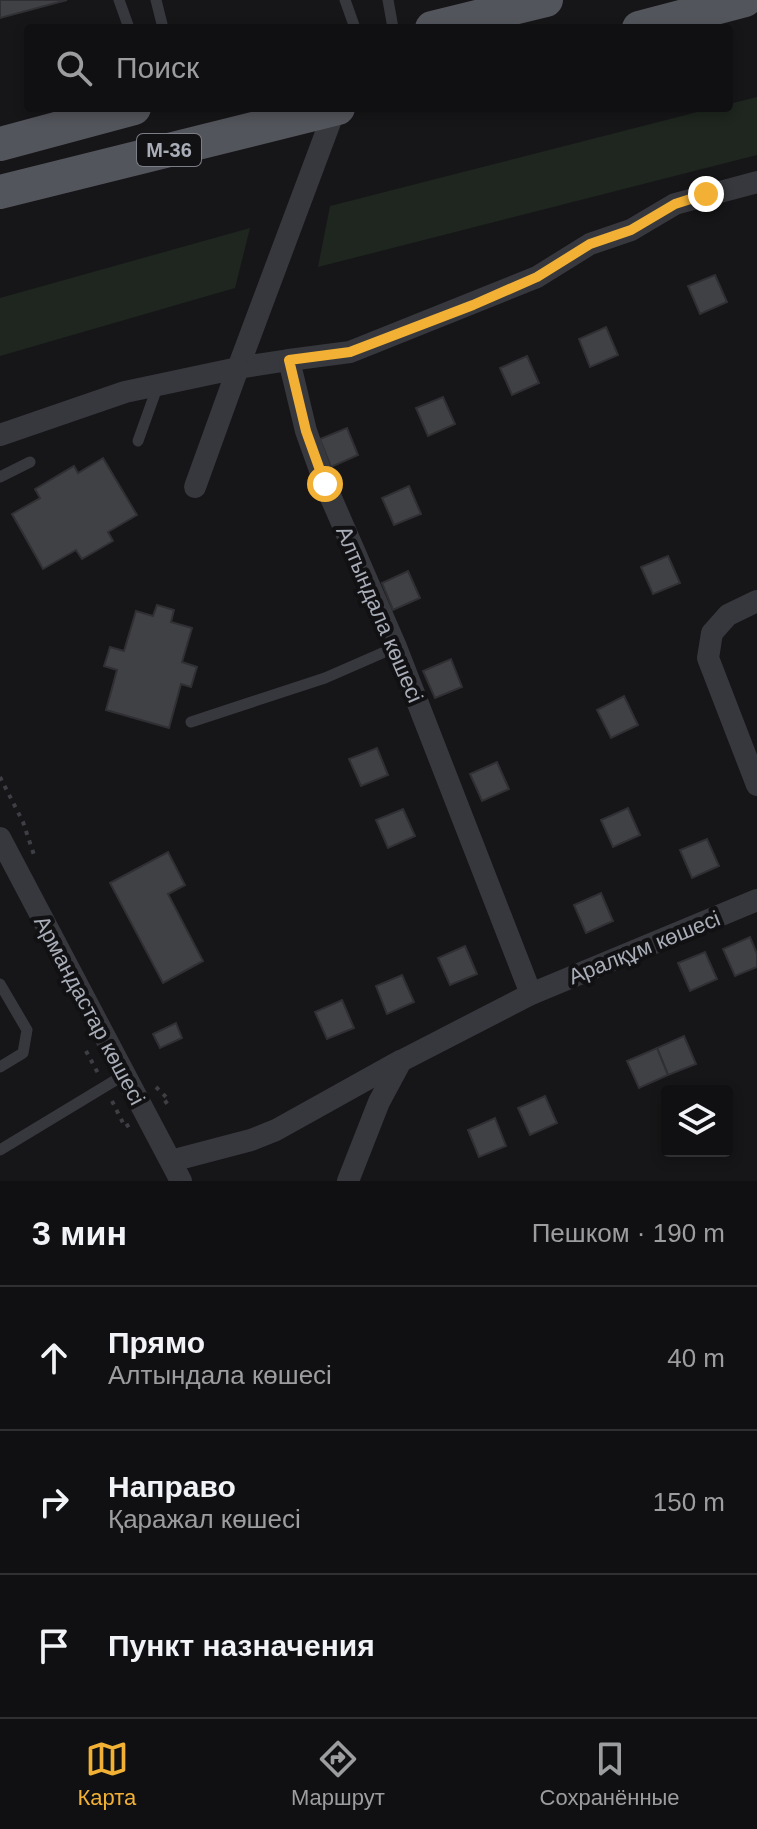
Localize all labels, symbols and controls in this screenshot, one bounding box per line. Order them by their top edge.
search box [24,24,733,112]
icon: search [52,46,96,90]
text: Поиск [116,51,199,84]
road number: M-36 [137,134,201,166]
route end [688,176,724,212]
route start [307,466,343,502]
street label: Алтындала көшесі [331,522,428,706]
street label: Аралқұм көшесі [565,906,724,989]
street label: Армандастар көшесі [29,911,150,1109]
map controls [661,1085,733,1157]
button: layers [661,1085,733,1157]
text: 3 мин [32,1214,127,1252]
text: Пешком · 190 m [532,1218,725,1248]
text: Прямо [108,1326,205,1359]
icon: ahead [32,1336,76,1380]
text: 40 m [667,1343,725,1373]
text: Алтындала көшесі [108,1360,332,1390]
text: Направо [108,1470,236,1503]
icon: right [32,1480,76,1524]
text: 150 m [653,1487,725,1517]
text: Қаражал көшесі [108,1504,301,1534]
icon: arrive [32,1624,76,1668]
text: Пункт назначения [108,1629,375,1662]
tab: Карта [77,1737,136,1811]
tab: Маршрут [291,1737,385,1811]
tab: Сохранённые [540,1737,680,1811]

